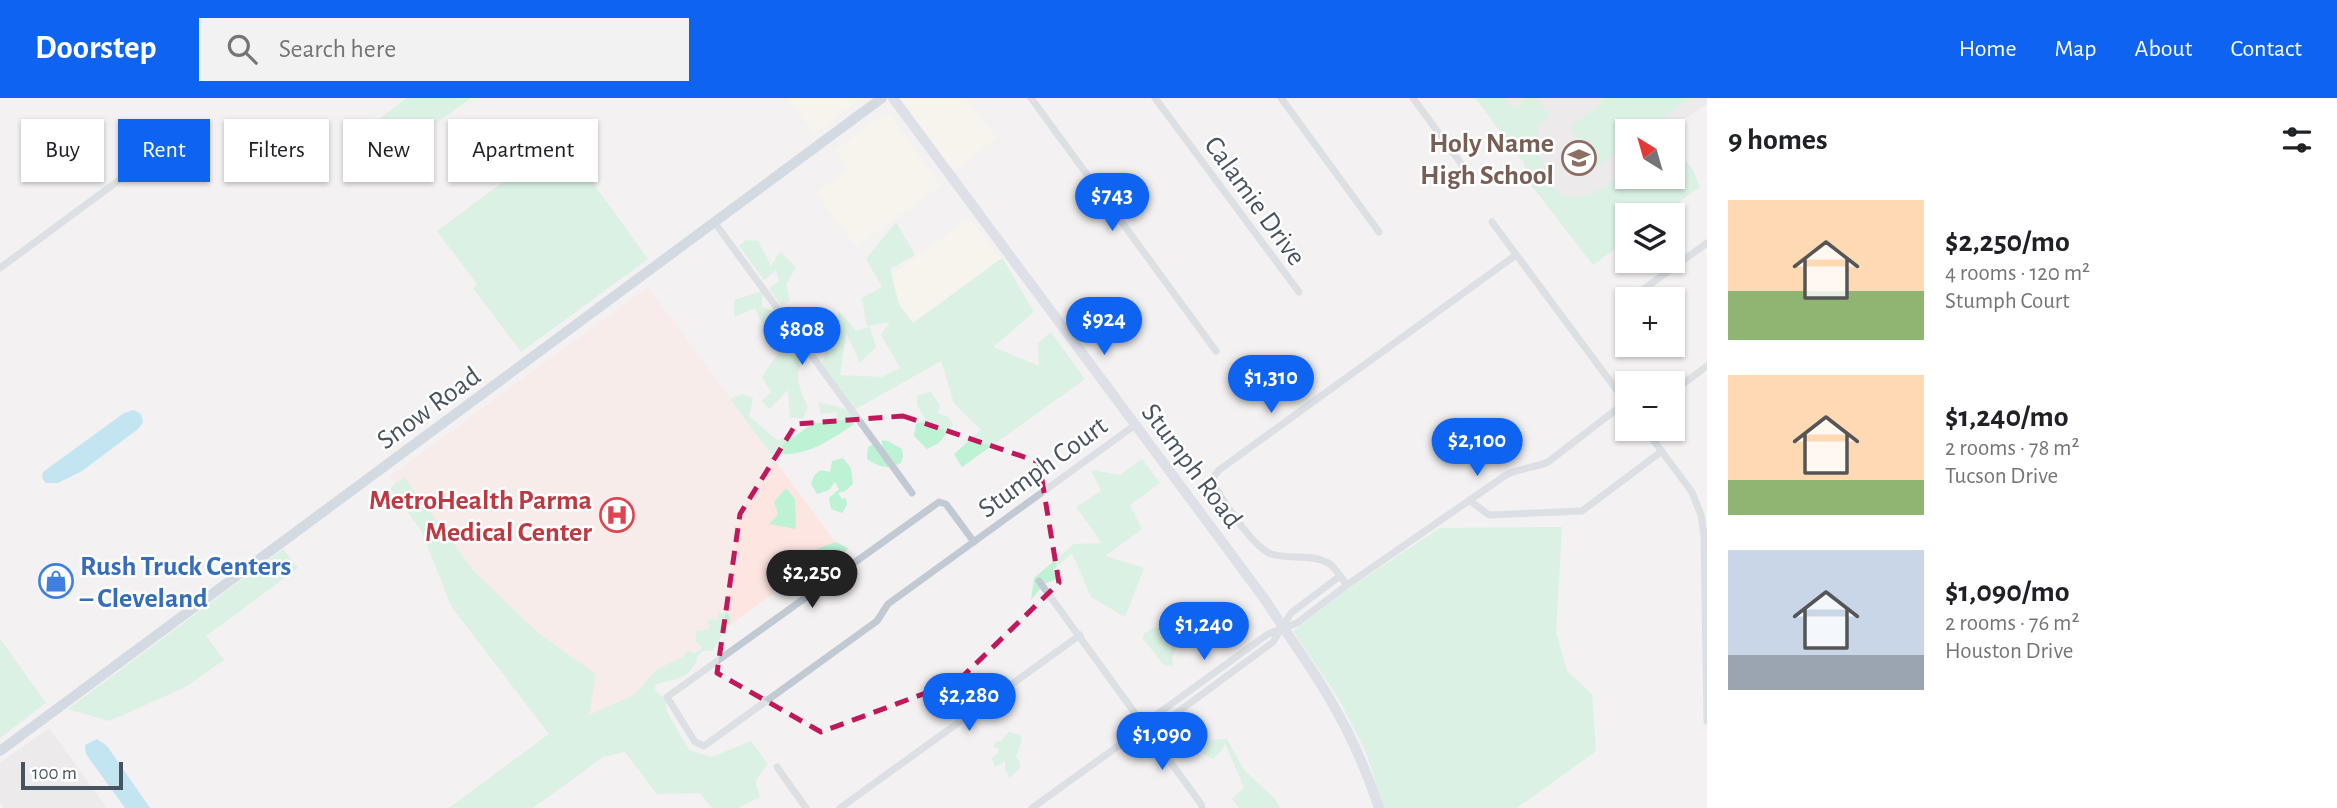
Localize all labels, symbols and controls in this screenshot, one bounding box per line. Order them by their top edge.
search box [199,18,689,81]
icon: search [223,30,261,68]
text: Doorstep [35,32,157,65]
text: Search here [279,36,396,62]
text: Home [1959,37,2017,61]
text: Map [2055,37,2097,61]
text: About [2135,37,2192,61]
text: Contact [2230,37,2302,61]
chip: Buy [21,119,104,182]
chip: Rent [118,119,210,182]
chip: Filters [224,119,329,182]
chip: New [343,119,434,182]
chip: Apartment [448,119,598,182]
north arrow [1615,119,1685,189]
map controls [1615,119,1685,441]
icon: filters [2278,121,2316,159]
text: 9 homes [1728,125,1828,155]
place label: Holy Name High School [1420,130,1554,190]
street label: Calamie Drive [1198,131,1310,271]
school or university icon: Holy Name High School [1560,139,1598,177]
pin: $743 [1071,174,1153,233]
text: $743 [1091,184,1133,207]
button: layers [1615,203,1685,273]
text: $2,250/mo [1945,227,2070,257]
icon: home [1784,228,1868,312]
text: 4 rooms · 120 m² [1945,262,2090,285]
button: + [1615,287,1685,357]
text: Stumph Court [1945,290,2070,313]
pin: $924 [1063,298,1145,357]
pin: $808 [761,308,843,367]
text: $924 [1082,308,1126,331]
text: $808 [779,318,825,341]
pin: $1,310 [1214,356,1328,415]
street label: Snow Road [372,362,486,455]
text: $1,310 [1244,366,1298,389]
button: − [1615,371,1685,441]
street label: Stumph Road [1136,399,1247,534]
text: $1,240/mo [1945,402,2069,432]
icon: home [1784,403,1868,487]
street label: Stumph Court [974,412,1113,524]
pin: $2,100 [1420,418,1534,478]
text: $2,100 [1448,429,1506,452]
text: 2 rooms · 78 m² [1945,437,2080,460]
text: Tucson Drive [1945,465,2058,488]
place label: MetroHealth Parma Medical Center [369,487,592,547]
hospital icon: MetroHealth Parma Medical Center [598,496,636,534]
pin: $2,250 [755,550,869,610]
place label: Rush Truck Centers – Cleveland [79,553,291,613]
text: $2,250 [782,561,842,584]
shop icon: Rush Truck Centers – Cleveland [37,562,75,600]
text: $1,090/mo [1945,577,2069,607]
icon: home [1784,578,1868,662]
pin: $1,240 [1147,602,1261,662]
text: 2 rooms · 76 m² [1945,612,2079,635]
text: $1,240 [1175,613,1233,636]
text: Houston Drive [1945,640,2073,663]
pin: $2,280 [912,674,1026,733]
text: $2,280 [939,684,999,707]
pin: $1,090 [1105,712,1219,772]
text: $1,090 [1133,723,1191,746]
scale bar [21,759,122,791]
text: 100 m [32,764,77,783]

